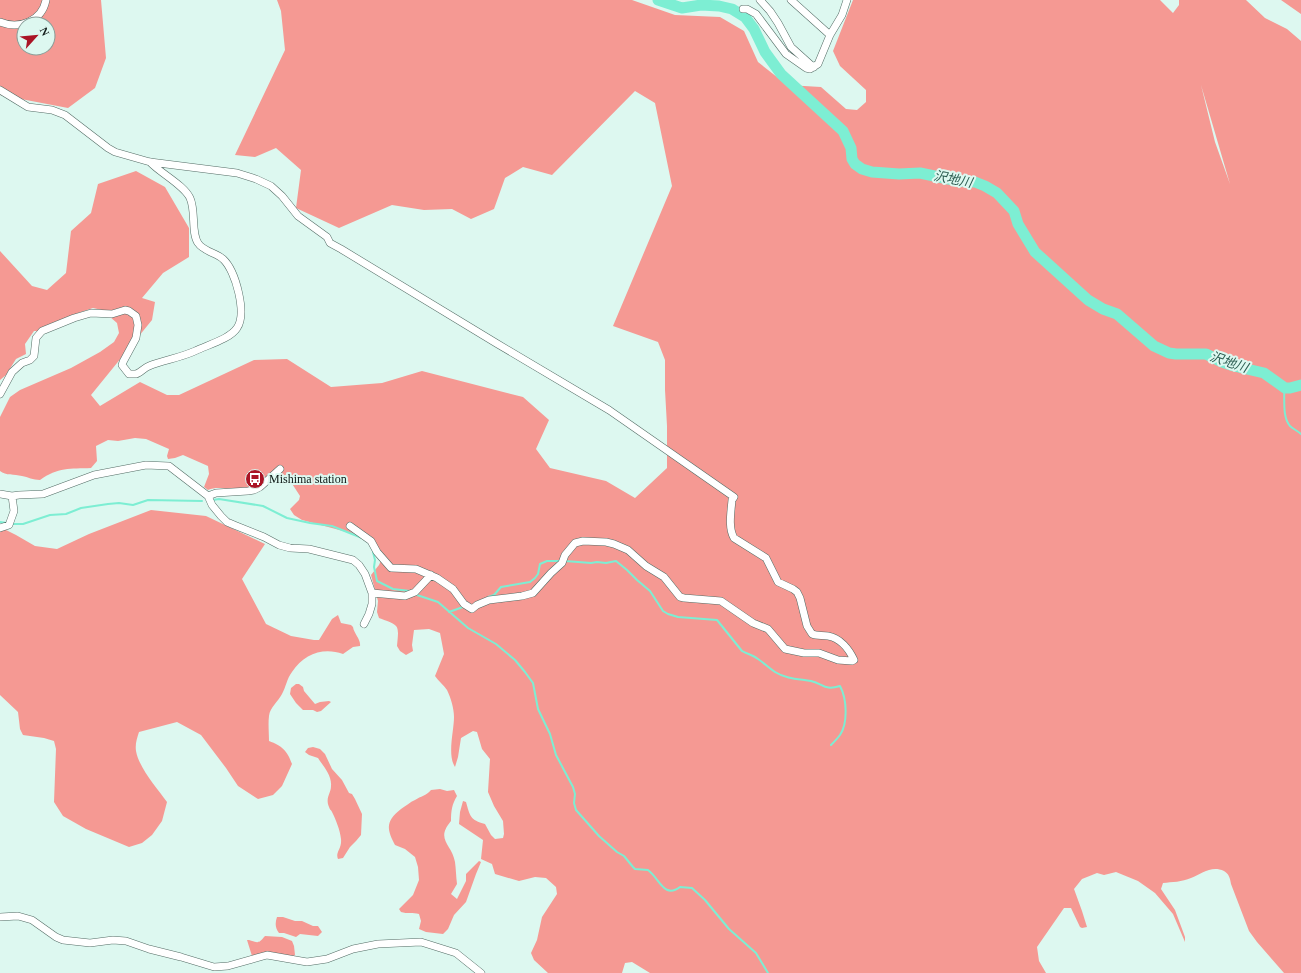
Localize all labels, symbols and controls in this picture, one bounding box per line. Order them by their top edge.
north arrow [16,16,56,56]
text: N [38,25,52,38]
water label: 沢地川 [932,168,976,190]
water label: 沢地川 [1208,349,1252,376]
bus stop icon: Mishima station [244,468,266,490]
place label: Mishima station [269,472,347,486]

